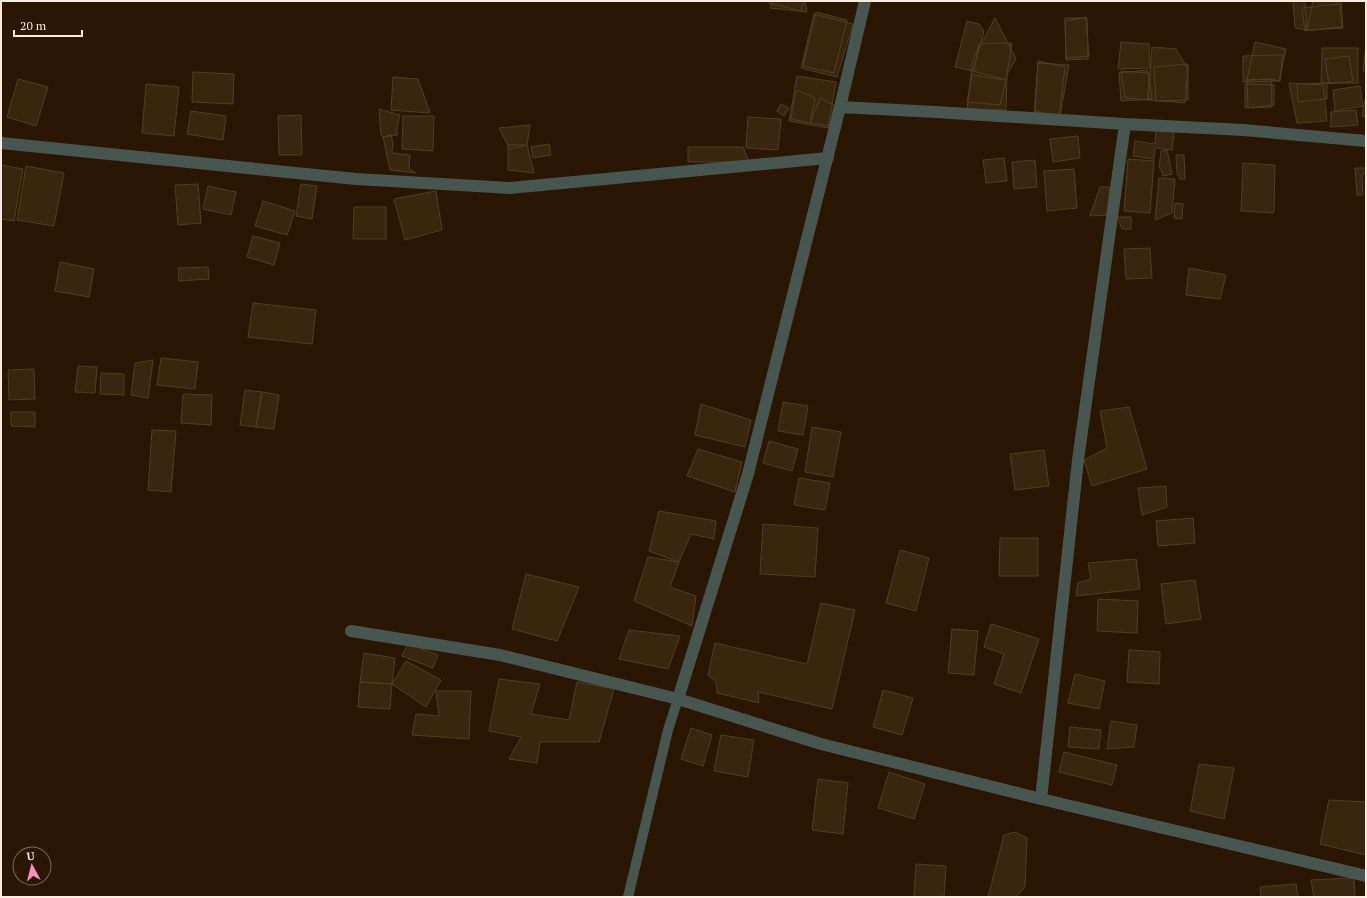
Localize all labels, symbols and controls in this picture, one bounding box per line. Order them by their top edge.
scale bar [14,12,82,38]
text: 20 m [20,18,47,33]
north arrow [12,846,52,886]
text: U [26,849,36,864]

